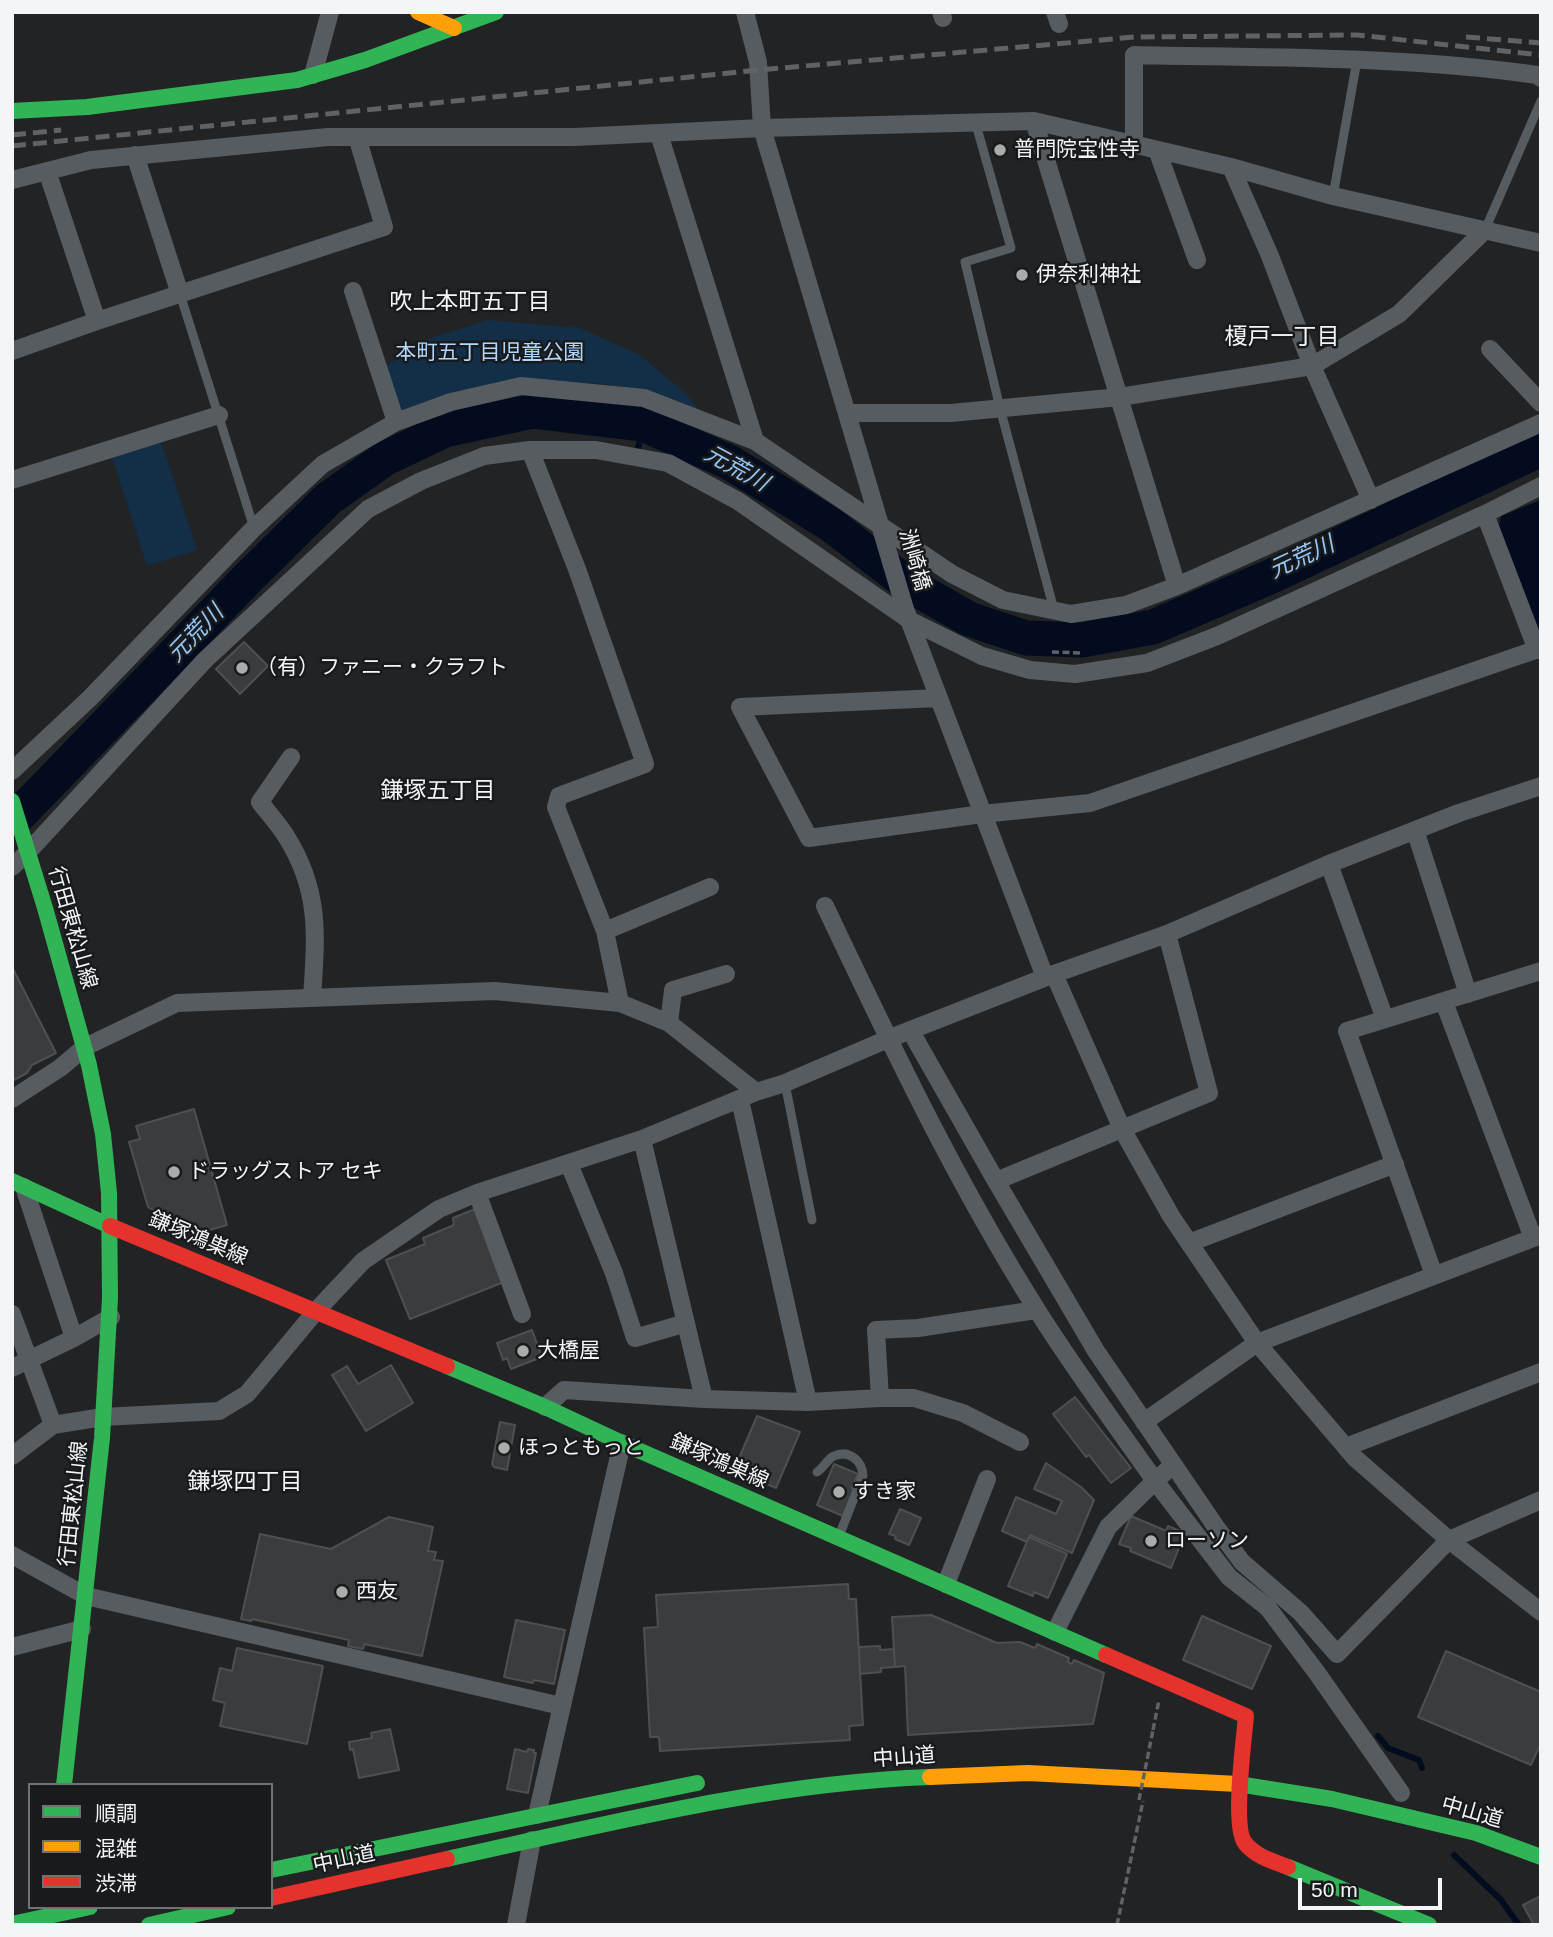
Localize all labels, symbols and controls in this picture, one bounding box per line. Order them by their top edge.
place label: 普門院宝性寺 [1014,137,1140,163]
marker: 普門院宝性寺 [992,142,1008,158]
place label: 伊奈利神社 [1036,262,1141,288]
marker: 伊奈利神社 [1014,267,1030,283]
district label: 吹上本町五丁目 [390,289,550,317]
district label: 榎戸一丁目 [1225,324,1339,352]
park label: 本町五丁目児童公園 [396,340,584,366]
water label: 元荒川 [699,440,773,498]
street label: 洲崎橋 [893,526,935,594]
water label: 元荒川 [1265,531,1339,585]
water label: 元荒川 [162,600,230,668]
place label: （有）ファニー・クラフト [256,655,508,681]
marker: （有）ファニー・クラフト [234,660,250,676]
district label: 鎌塚五丁目 [381,778,495,806]
street label: 行田東松山線 [43,864,101,992]
place label: ドラッグストア セキ [188,1159,383,1185]
marker: ドラッグストア セキ [166,1164,182,1180]
street label: 鎌塚鴻巣線 [145,1207,251,1271]
place label: 大橋屋 [537,1338,600,1364]
marker: 大橋屋 [515,1343,531,1359]
street label: 鎌塚鴻巣線 [666,1429,772,1495]
place label: ほっともっと [518,1435,644,1461]
street label: 行田東松山線 [55,1440,93,1568]
marker: ほっともっと [496,1440,512,1456]
district label: 鎌塚四丁目 [188,1469,302,1497]
place label: すき家 [853,1479,916,1505]
marker: すき家 [831,1484,847,1500]
place label: ローソン [1165,1528,1249,1554]
marker: ローソン [1143,1533,1159,1549]
place label: 西友 [356,1579,398,1605]
marker: 西友 [334,1584,350,1600]
street label: 中山道 [872,1743,936,1773]
legend [28,1783,273,1909]
street label: 中山道 [1438,1792,1506,1834]
text: 順調 [95,1802,137,1825]
text: 混雑 [95,1837,137,1860]
street label: 中山道 [311,1841,377,1879]
scale bar [1301,1864,1444,1908]
text: 渋滞 [95,1872,137,1895]
text: 50 m [1311,1878,1358,1901]

